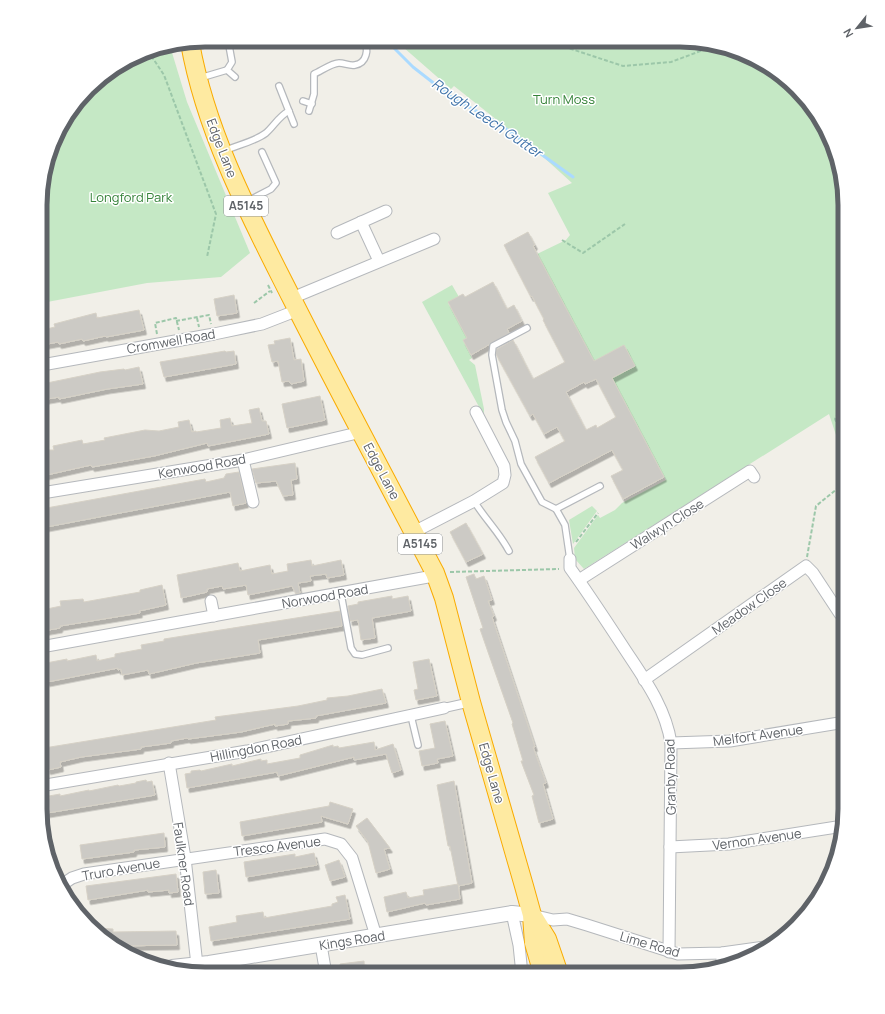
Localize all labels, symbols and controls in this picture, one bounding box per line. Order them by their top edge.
north arrow [837,8,877,48]
text: N [839,26,856,40]
water label: Rough Leech Gutter [428,74,548,163]
park label: Turn Moss [533,90,595,108]
street label: Edge Lane [202,116,242,181]
park label: Longford Park [90,188,173,206]
road number: A5145 [224,196,268,216]
street label: Cromwell Road [125,324,217,358]
street label: Edge Lane [359,439,405,503]
street label: Kenwood Road [157,449,247,483]
street label: Walwyn Close [627,494,707,554]
road number: A5145 [398,534,442,554]
street label: Meadow Close [708,573,790,639]
street label: Norwood Road [280,580,370,612]
street label: Melfort Avenue [712,720,805,750]
street label: Hillingdon Road [209,730,303,766]
street label: Granby Road [660,739,680,815]
street label: Edge Lane [475,741,509,806]
street label: Faulkner Road [169,821,199,907]
street label: Vernon Avenue [711,824,803,854]
street label: Tresco Avenue [232,832,322,860]
street label: Truro Avenue [81,853,162,885]
street label: Kings Road [318,926,386,954]
street label: Lime Road [618,927,682,961]

